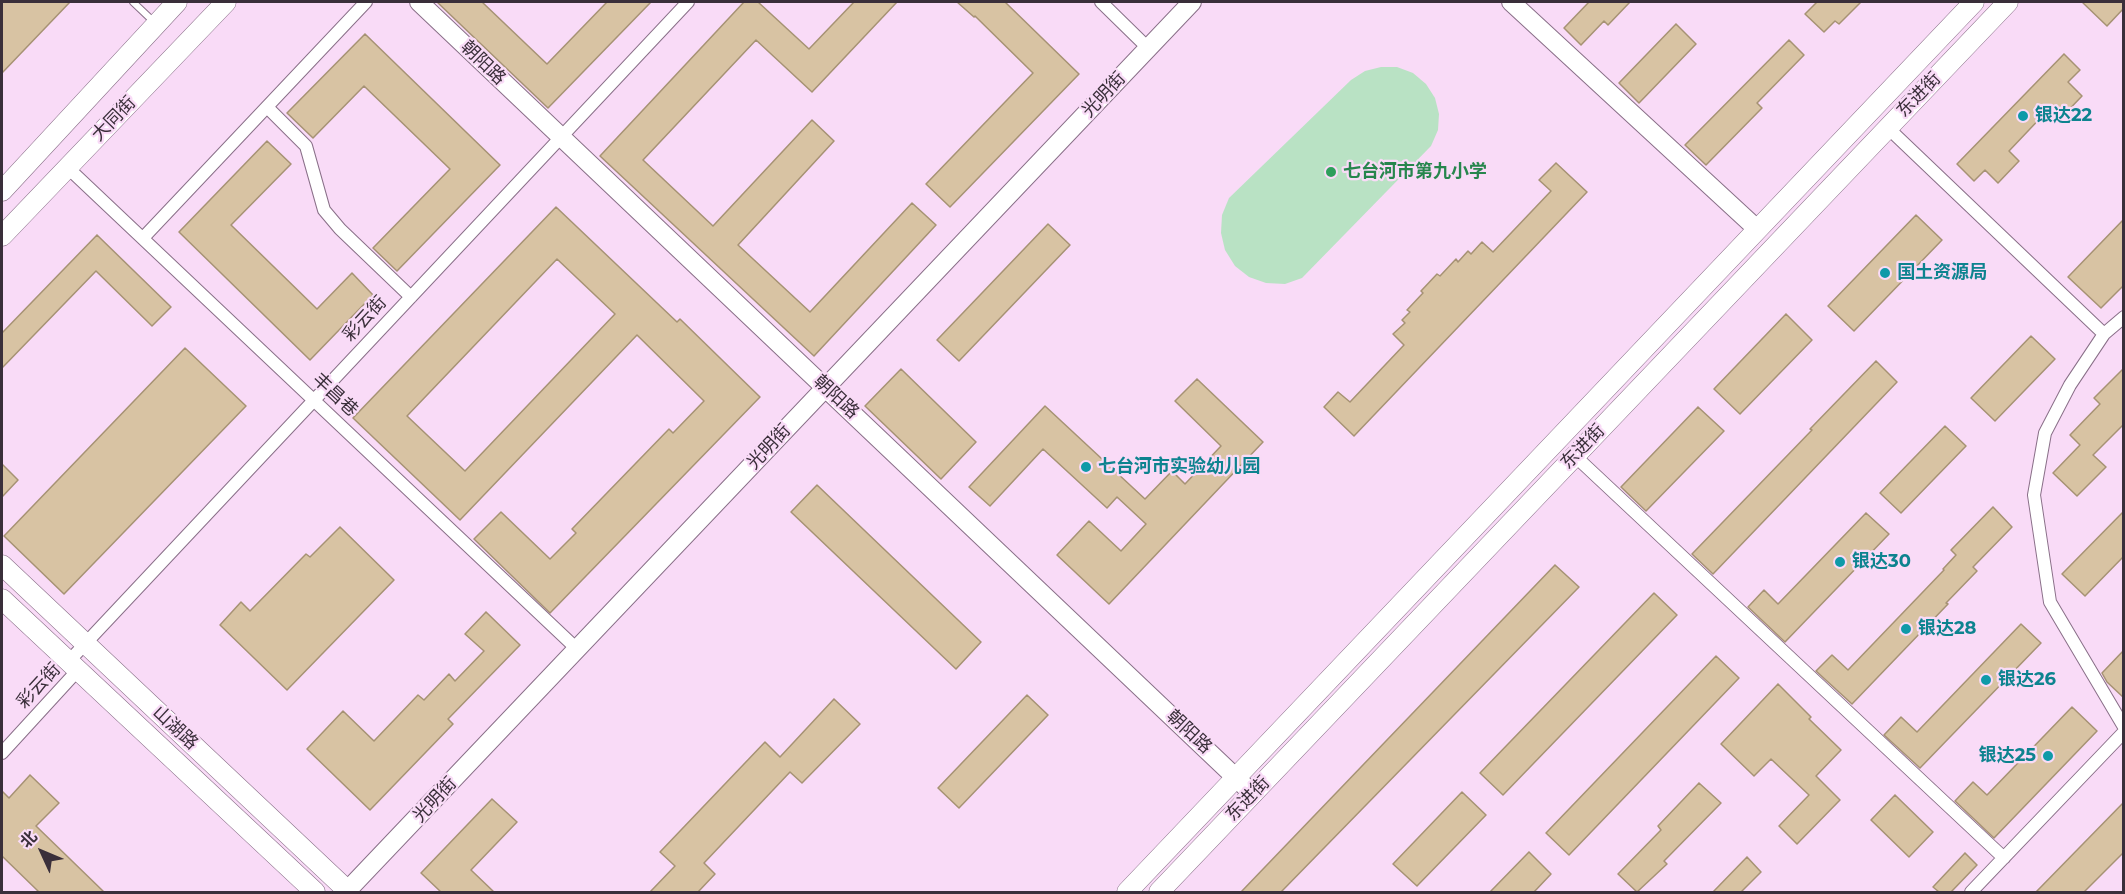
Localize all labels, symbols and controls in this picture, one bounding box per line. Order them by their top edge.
street label: 朝阳路 [456,36,510,90]
street label: 光明街 [1078,68,1130,122]
street label: 东进街 [1892,68,1946,122]
street label: 大同街 [87,92,141,146]
place label: 银达22 [2035,105,2092,127]
marker: 银达22 [2016,109,2030,123]
place label: 七台河市第九小学 [1343,161,1487,183]
marker: 七台河市第九小学 [1324,165,1338,179]
place label: 国土资源局 [1897,262,1987,284]
marker: 国土资源局 [1878,266,1892,280]
street label: 彩云街 [339,292,391,346]
street label: 丰昌巷 [308,369,362,421]
street label: 朝阳路 [809,371,863,423]
street label: 光明街 [743,420,795,474]
street label: 东进街 [1556,420,1610,474]
place label: 七台河市实验幼儿园 [1098,456,1260,478]
marker: 七台河市实验幼儿园 [1079,460,1093,474]
place label: 银达30 [1852,551,1911,573]
marker: 银达30 [1833,555,1847,569]
place label: 银达28 [1918,618,1976,640]
marker: 银达28 [1899,622,1913,636]
street label: 彩云街 [13,659,65,713]
place label: 银达26 [1998,669,2056,691]
marker: 银达26 [1979,673,1993,687]
street label: 山湖路 [148,702,202,754]
street label: 朝阳路 [1162,706,1216,758]
place label: 银达25 [1979,745,2036,767]
marker: 银达25 [2041,749,2055,763]
street label: 东进街 [1221,772,1275,826]
street label: 光明街 [409,773,461,827]
north arrow [12,822,72,882]
text: 北 [16,827,41,852]

